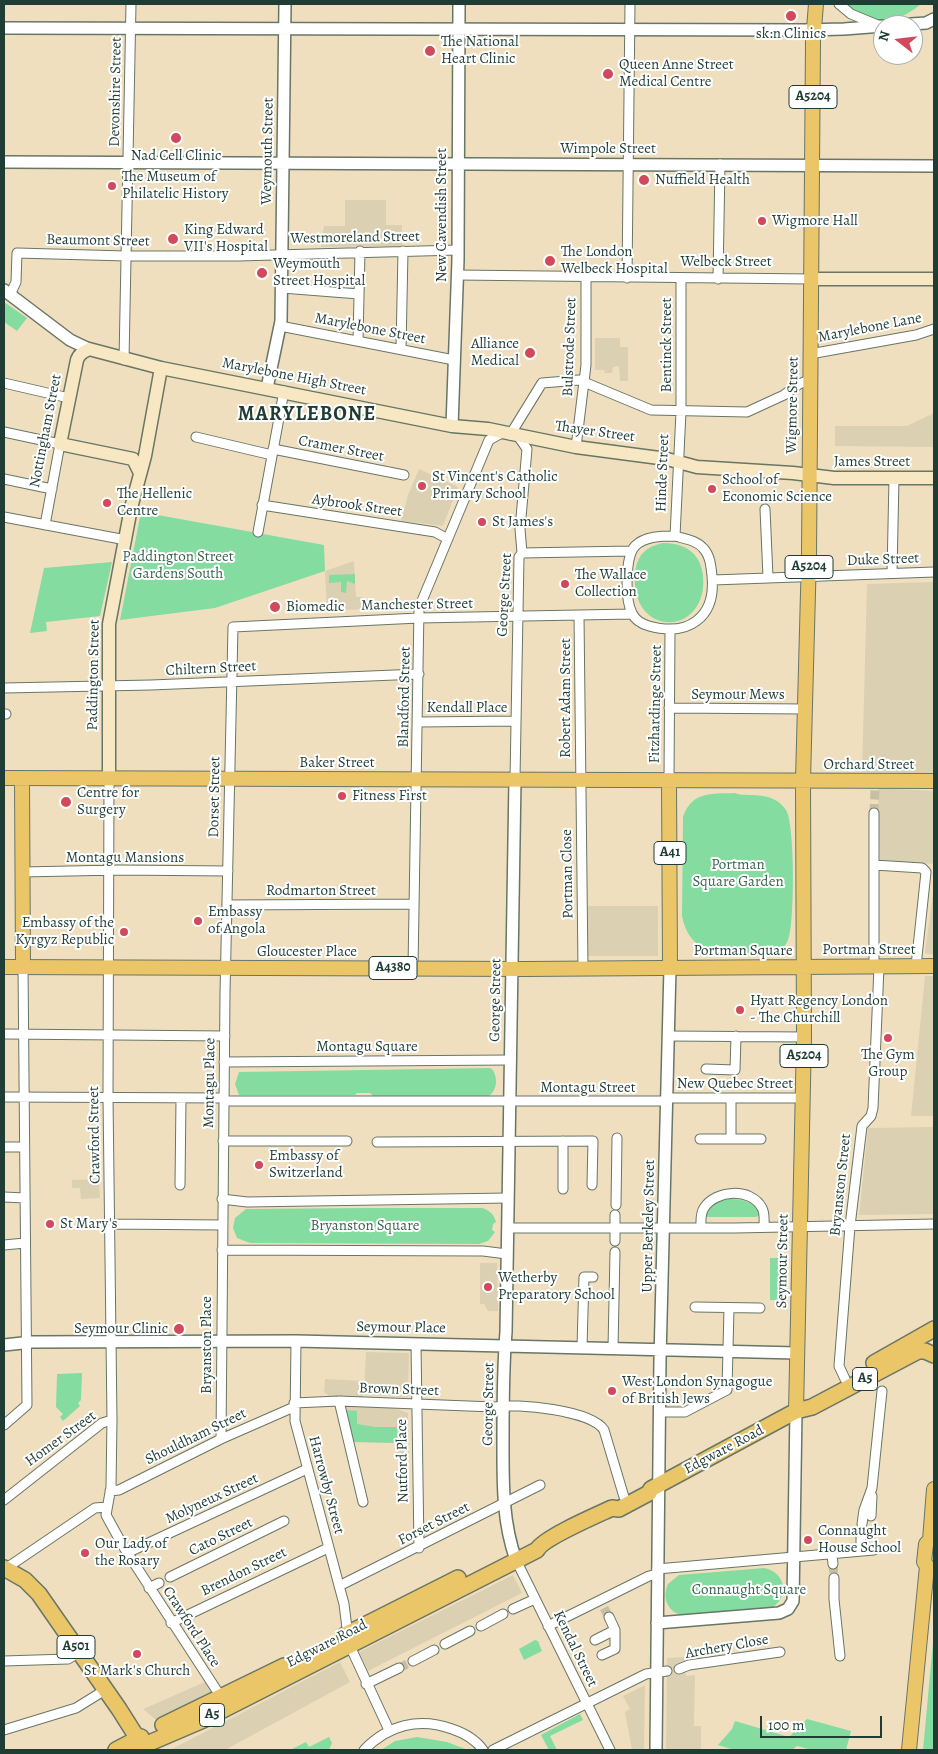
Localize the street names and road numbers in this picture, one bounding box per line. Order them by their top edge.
street label: Devonshire Street [106,37,126,147]
road number: A5204 [789,85,837,108]
street label: Weymouth Street [258,97,278,205]
street label: Wimpole Street [560,140,656,158]
street label: New Cavendish Street [433,148,451,282]
street label: Westmoreland Street [290,228,420,248]
street label: Beaumont Street [46,231,150,251]
street label: Welbeck Street [680,253,772,271]
street label: Bulstrode Street [559,297,581,397]
street label: Bentinck Street [658,298,676,392]
street label: Marylebone Street [313,309,427,349]
street label: Marylebone Lane [817,309,923,347]
street label: Marylebone High Street [220,354,368,400]
street label: Wigmore Street [783,356,803,454]
street label: Nottingham Street [26,373,66,489]
street label: Thayer Street [554,417,636,447]
street label: Cramer Street [297,432,385,466]
street label: Hinde Street [653,434,673,512]
street label: James Street [834,453,910,471]
street label: Aybrook Street [311,491,403,521]
street label: Duke Street [847,550,919,570]
street label: George Street [494,553,516,637]
road number: A5204 [785,556,833,578]
street label: Manchester Street [361,595,473,615]
street label: Paddington Street [84,619,104,731]
street label: Robert Adam Street [557,638,575,758]
street label: Fitzhardinge Street [646,645,666,763]
street label: Blandford Street [395,646,415,748]
street label: Chiltern Street [165,658,257,680]
street label: Seymour Mews [691,686,785,704]
street label: Kendall Place [426,699,508,717]
street label: Baker Street [299,754,375,772]
street label: Dorset Street [205,756,225,838]
street label: Orchard Street [824,756,914,774]
street label: Portman Close [558,829,578,919]
road number: A41 [654,841,686,864]
street label: Montagu Mansions [66,849,184,867]
street label: Rodmarton Street [266,882,376,900]
street label: Portman Street [822,941,916,959]
street label: Portman Square [693,942,793,960]
street label: Gloucester Place [257,943,357,961]
road number: A4380 [369,956,417,980]
street label: George Street [486,958,506,1042]
street label: Montagu Place [200,1038,220,1128]
street label: Montagu Square [316,1038,418,1056]
road number: A5204 [780,1044,828,1068]
street label: New Quebec Street [677,1075,793,1093]
street label: Montagu Street [540,1079,636,1097]
street label: Crawford Street [85,1086,105,1184]
street label: Bryanston Street [827,1133,855,1237]
street label: Upper Berkeley Street [639,1159,659,1293]
street label: Seymour Street [773,1213,793,1309]
street label: Bryanston Place [198,1296,216,1394]
street label: Seymour Place [356,1318,446,1338]
street label: George Street [479,1362,499,1446]
road number: A5 [852,1368,878,1390]
street label: Brown Street [359,1380,439,1400]
street label: Shouldham Street [142,1405,250,1469]
street label: Homer Street [22,1407,100,1471]
street label: Nutford Place [393,1419,413,1503]
street label: Edgware Road [681,1421,767,1479]
street label: Harrowby Street [304,1434,348,1536]
street label: Molyneux Street [163,1470,261,1528]
street label: Forset Street [395,1498,473,1550]
street label: Cato Street [186,1514,256,1560]
street label: Brendon Street [198,1544,290,1600]
street label: Crawford Place [158,1583,224,1671]
street label: Kendal Street [549,1608,601,1690]
street label: Edgware Road [284,1616,370,1672]
street label: Archery Close [684,1631,770,1663]
road number: A501 [57,1635,95,1658]
road number: A5 [200,1704,224,1726]

